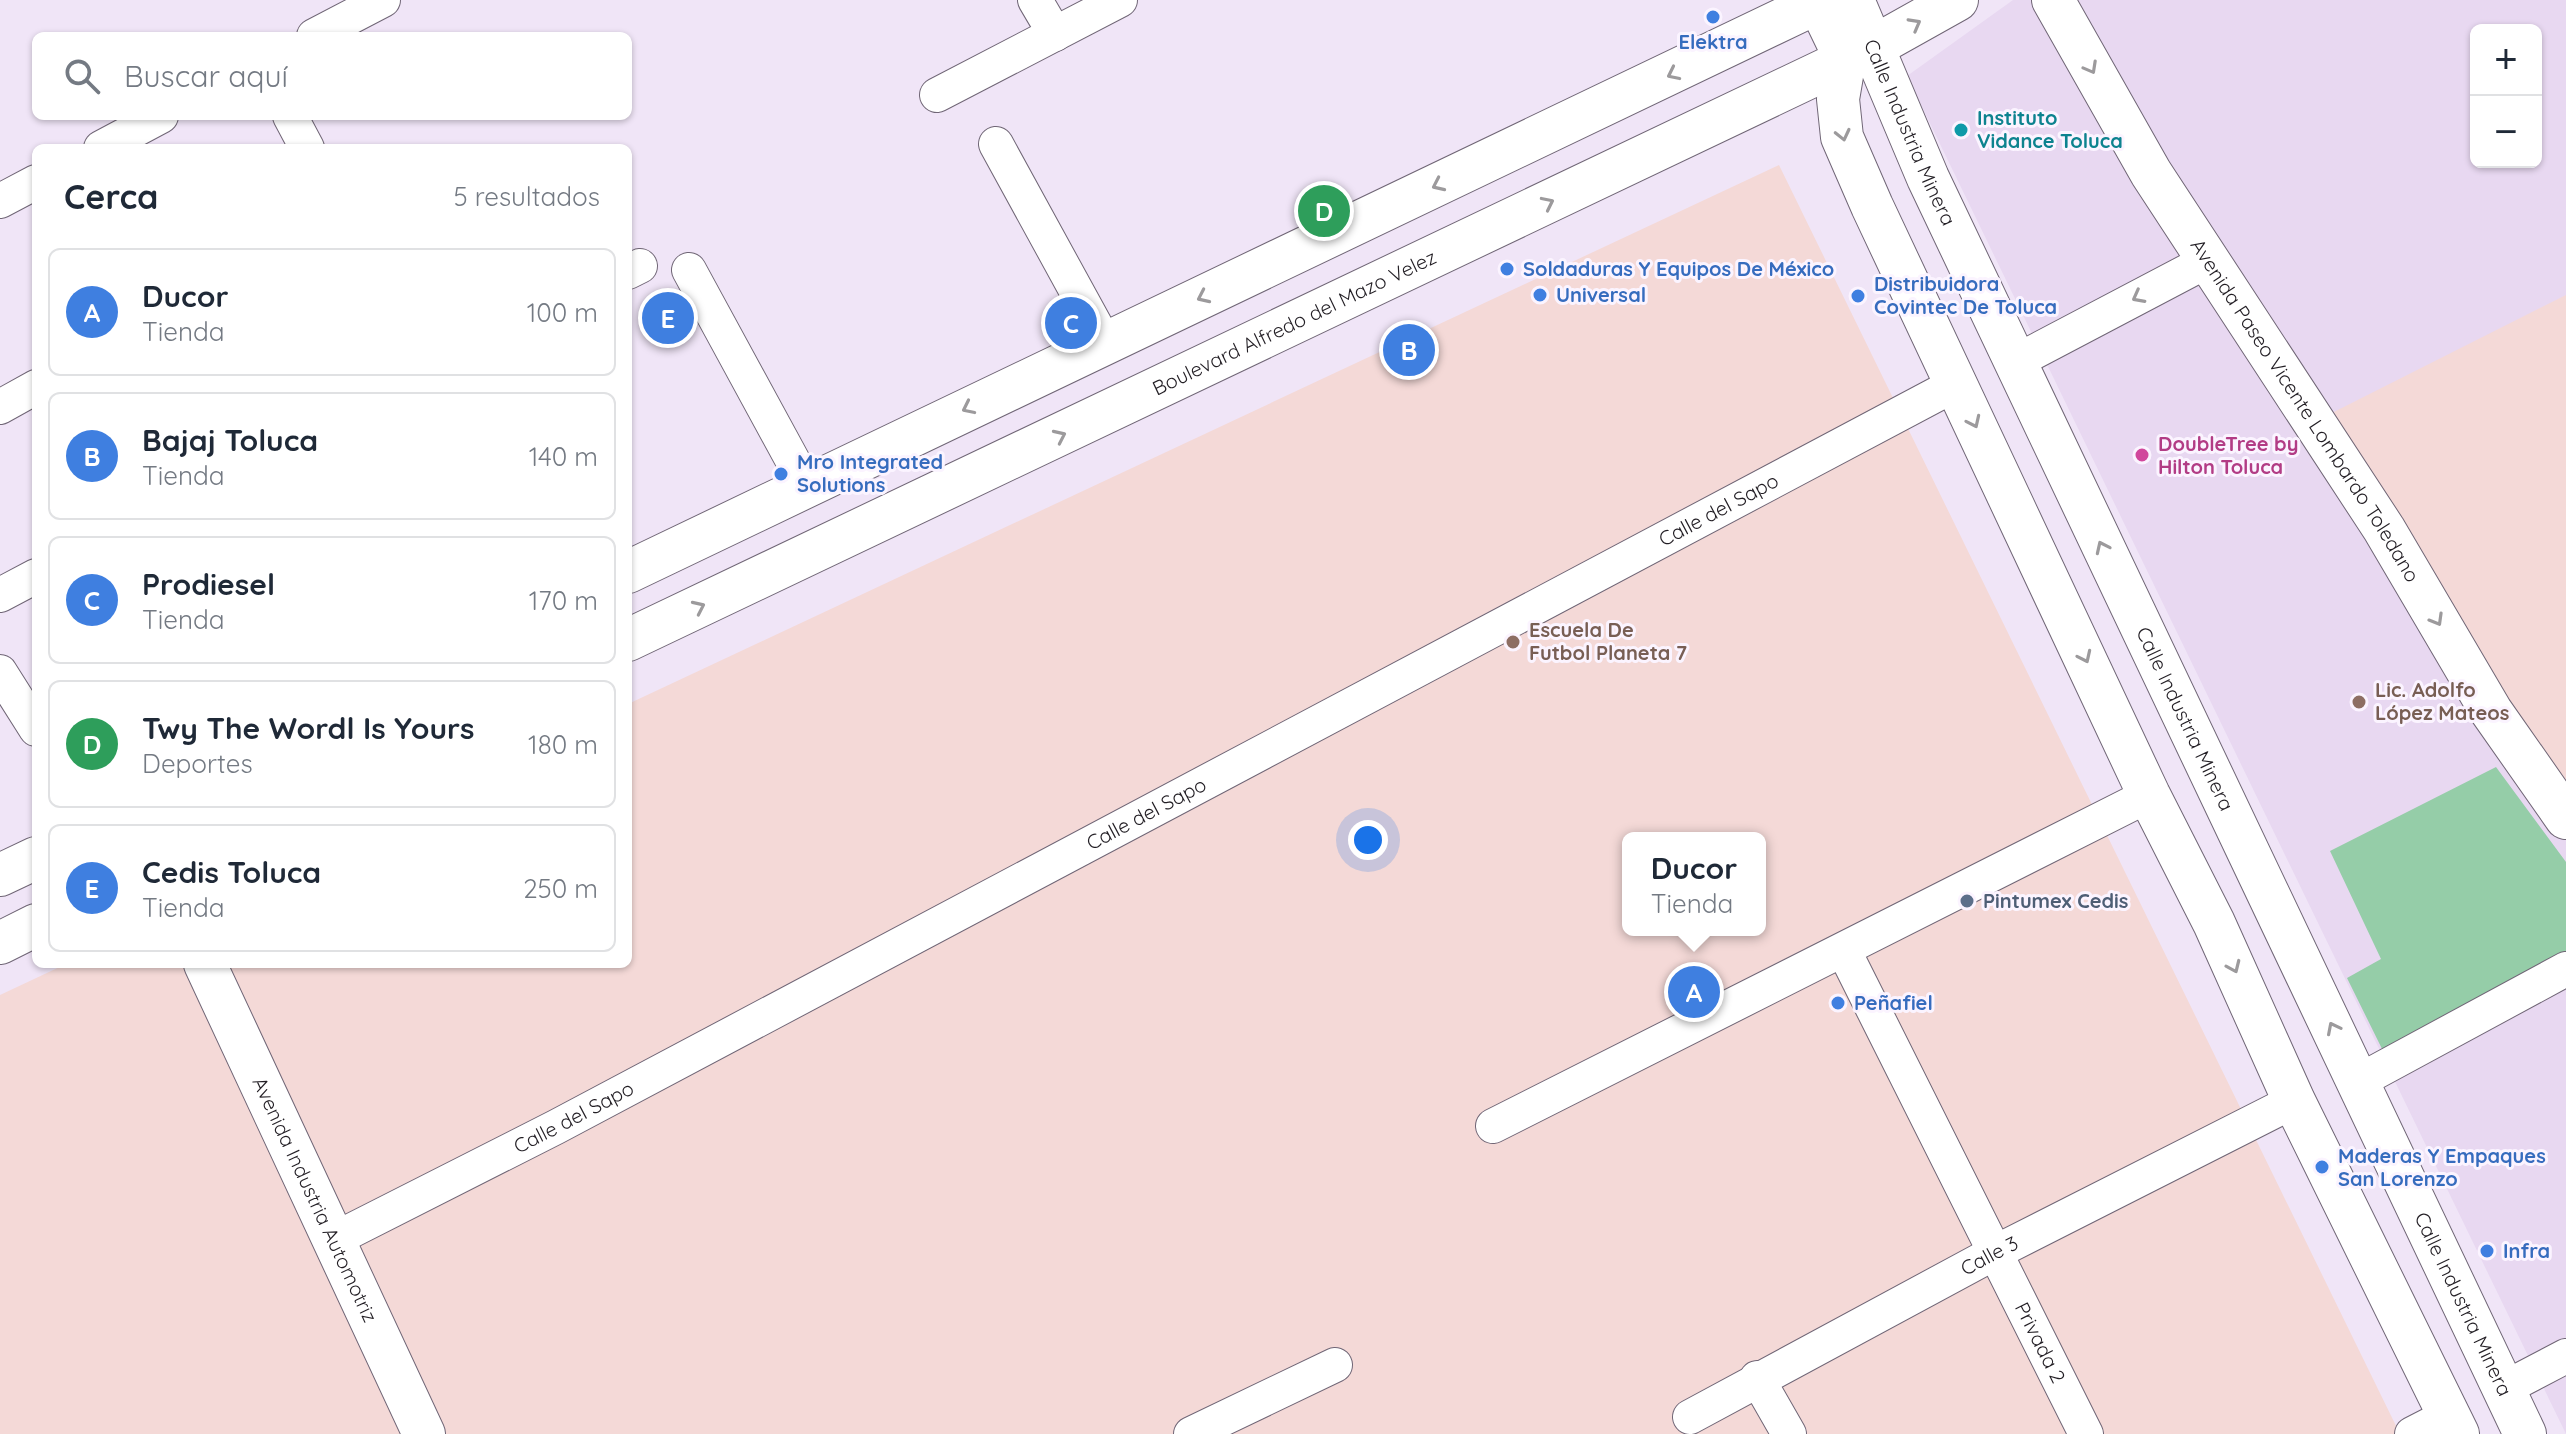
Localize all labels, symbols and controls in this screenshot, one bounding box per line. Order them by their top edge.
marker: Elektra [1704,8,1722,26]
one-way arrow [1906,18,1921,33]
map controls [2470,24,2542,168]
button: + [2470,24,2542,96]
place label: Elektra [1679,29,1748,54]
search box [32,32,632,120]
street label: Calle Industria Minera [1859,35,1962,229]
icon: search [60,54,104,98]
text: Buscar aquí [124,57,288,95]
one-way arrow [2081,59,2097,74]
one-way arrow [1666,64,1681,79]
button: − [2470,96,2542,168]
place label: Instituto Vidance Toluca [1977,105,2123,153]
marker: Instituto Vidance Toluca [1952,121,1970,139]
one-way arrow [1834,127,1851,141]
text: Cerca [64,175,158,218]
one-way arrow [1431,175,1446,191]
text: 5 resultados [453,180,600,213]
pin: D [1298,181,1350,241]
one-way arrow [1539,197,1554,213]
street label: Avenida Paseo Vicente Lombardo Toledano [2185,234,2425,586]
street label: Boulevard Alfredo del Mazo Velez [1150,245,1440,403]
place label: Soldaduras Y Equipos De México [1523,256,1834,281]
marker: Soldaduras Y Equipos De México [1498,260,1516,278]
place label: Distribuidora Covintec De Toluca [1874,271,2057,319]
text: Ducor [142,277,228,315]
place label: Universal [1556,282,1646,307]
marker: Universal [1531,286,1549,304]
one-way arrow [1197,287,1211,303]
marker: Distribuidora Covintec De Toluca [1849,287,1867,305]
pin: E [642,288,694,348]
one-way arrow [2132,288,2146,303]
pin: C [1045,293,1097,353]
text: A [84,296,100,329]
text: 100 m [527,296,598,329]
text: Tienda [142,315,225,348]
pin: B [1383,320,1435,380]
one-way arrow [962,398,976,414]
one-way arrow [1964,414,1980,428]
text: Bajaj Toluca [142,421,318,459]
one-way arrow [1052,430,1067,446]
place label: DoubleTree by Hilton Toluca [2158,431,2298,479]
text: B [83,440,101,473]
text: 140 m [529,440,598,473]
marker: DoubleTree by Hilton Toluca [2133,446,2151,464]
place label: Mro Integrated Solutions [797,449,943,497]
text: Tienda [142,459,225,492]
marker: Mro Integrated Solutions [772,465,790,483]
street label: Calle del Sapo [1654,468,1783,552]
one-way arrow [2096,541,2112,555]
text: Prodiesel [142,565,275,603]
text: C [84,584,100,617]
text: 170 m [529,584,598,617]
one-way arrow [690,601,705,617]
text: Tienda [142,603,225,636]
one-way arrow [2428,611,2443,626]
place label: Escuela De Futbol Planeta 7 [1529,617,1687,665]
street label: Calle Industria Minera [2131,623,2240,815]
marker: Escuela De Futbol Planeta 7 [1504,633,1522,651]
one-way arrow [2075,649,2091,664]
place label: Lic. Adolfo López Mateos [2375,677,2509,725]
marker: Lic. Adolfo López Mateos [2350,693,2368,711]
text: Twy The Wordl Is Yours [142,709,475,747]
text: D [83,728,101,761]
text: 180 m [528,728,598,761]
text: Deportes [142,747,253,780]
street label: Calle del Sapo [1082,771,1210,855]
your location [1348,820,1388,860]
popup [1622,832,1766,936]
text: Ducor [1651,849,1737,887]
text: Cedis Toluca [142,853,321,891]
text: E [85,872,99,905]
text: 250 m [523,872,598,905]
text: Tienda [1651,887,1733,920]
place label: Pintumex Cedis [1983,888,2128,913]
text: Tienda [142,891,225,924]
marker: Pintumex Cedis [1958,892,1976,910]
one-way arrow [2224,959,2240,974]
pin: A [1668,962,1720,1022]
place label: Peñafiel [1854,990,1933,1015]
marker: Peñafiel [1829,994,1847,1012]
one-way arrow [2327,1022,2343,1037]
street label: Avenida Industria Automotriz [247,1073,383,1326]
street label: Calle del Sapo [509,1075,638,1158]
place label: Maderas Y Empaques San Lorenzo [2338,1143,2546,1191]
marker: Maderas Y Empaques San Lorenzo [2313,1158,2331,1176]
street label: Calle Industria Minera [2409,1208,2518,1400]
street label: Calle 3 [1956,1230,2022,1281]
place label: Infra [2503,1238,2550,1263]
marker: Infra [2478,1242,2496,1260]
street label: Privada 2 [2010,1298,2071,1387]

